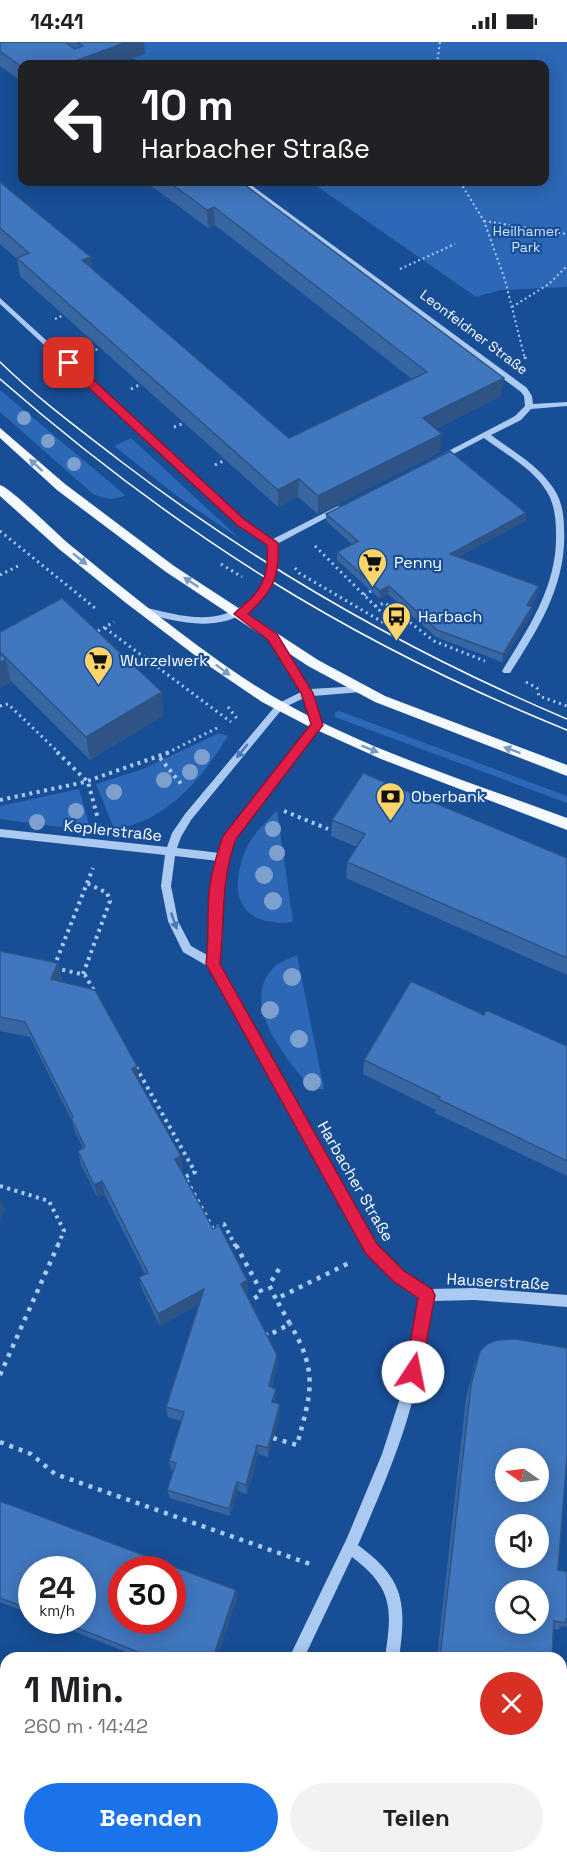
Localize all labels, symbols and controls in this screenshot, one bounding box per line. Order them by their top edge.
text: 14:41 [30,7,84,35]
text: 10 m [141,79,234,132]
icon: left [42,84,120,162]
text: Harbacher Straße [141,131,370,166]
park label: Heilhamer Park [493,222,559,256]
street label: Leonfeldner Straße [416,286,532,378]
pin [43,337,94,388]
icon: arrive [52,346,85,379]
one-way arrow [29,459,44,472]
supermarket icon: Penny [357,546,389,588]
one-way arrow [72,552,88,565]
place label: Penny [394,552,442,573]
one-way arrow [183,577,199,588]
bus stop icon: Harbach [381,600,413,642]
place label: Harbach [418,606,482,627]
supermarket icon: Wurzelwerk [83,644,115,686]
place label: Wurzelwerk [120,650,208,671]
one-way arrow [215,664,231,676]
one-way arrow [236,743,249,759]
one-way arrow [362,744,380,754]
one-way arrow [503,745,521,755]
bank icon: Oberbank [374,780,406,822]
place label: Oberbank [411,786,486,807]
street label: Keplerstraße [63,815,163,846]
one-way arrow [170,912,180,930]
street label: Harbacher Straße [313,1117,399,1245]
street label: Hauserstraße [446,1268,550,1295]
position arrow [381,1340,445,1404]
north arrow [495,1448,549,1502]
map controls [495,1448,549,1634]
button: sound [495,1514,549,1568]
speed limit sign: 30 [108,1556,186,1634]
text: 24 [39,1568,75,1607]
button: search [495,1580,549,1634]
text: km/h [39,1601,75,1620]
text: 1 Min. [24,1667,124,1713]
button: close [480,1672,543,1735]
text: 260 m · 14:42 [24,1713,148,1739]
button: Beenden [24,1783,278,1852]
button: Teilen [290,1783,543,1852]

